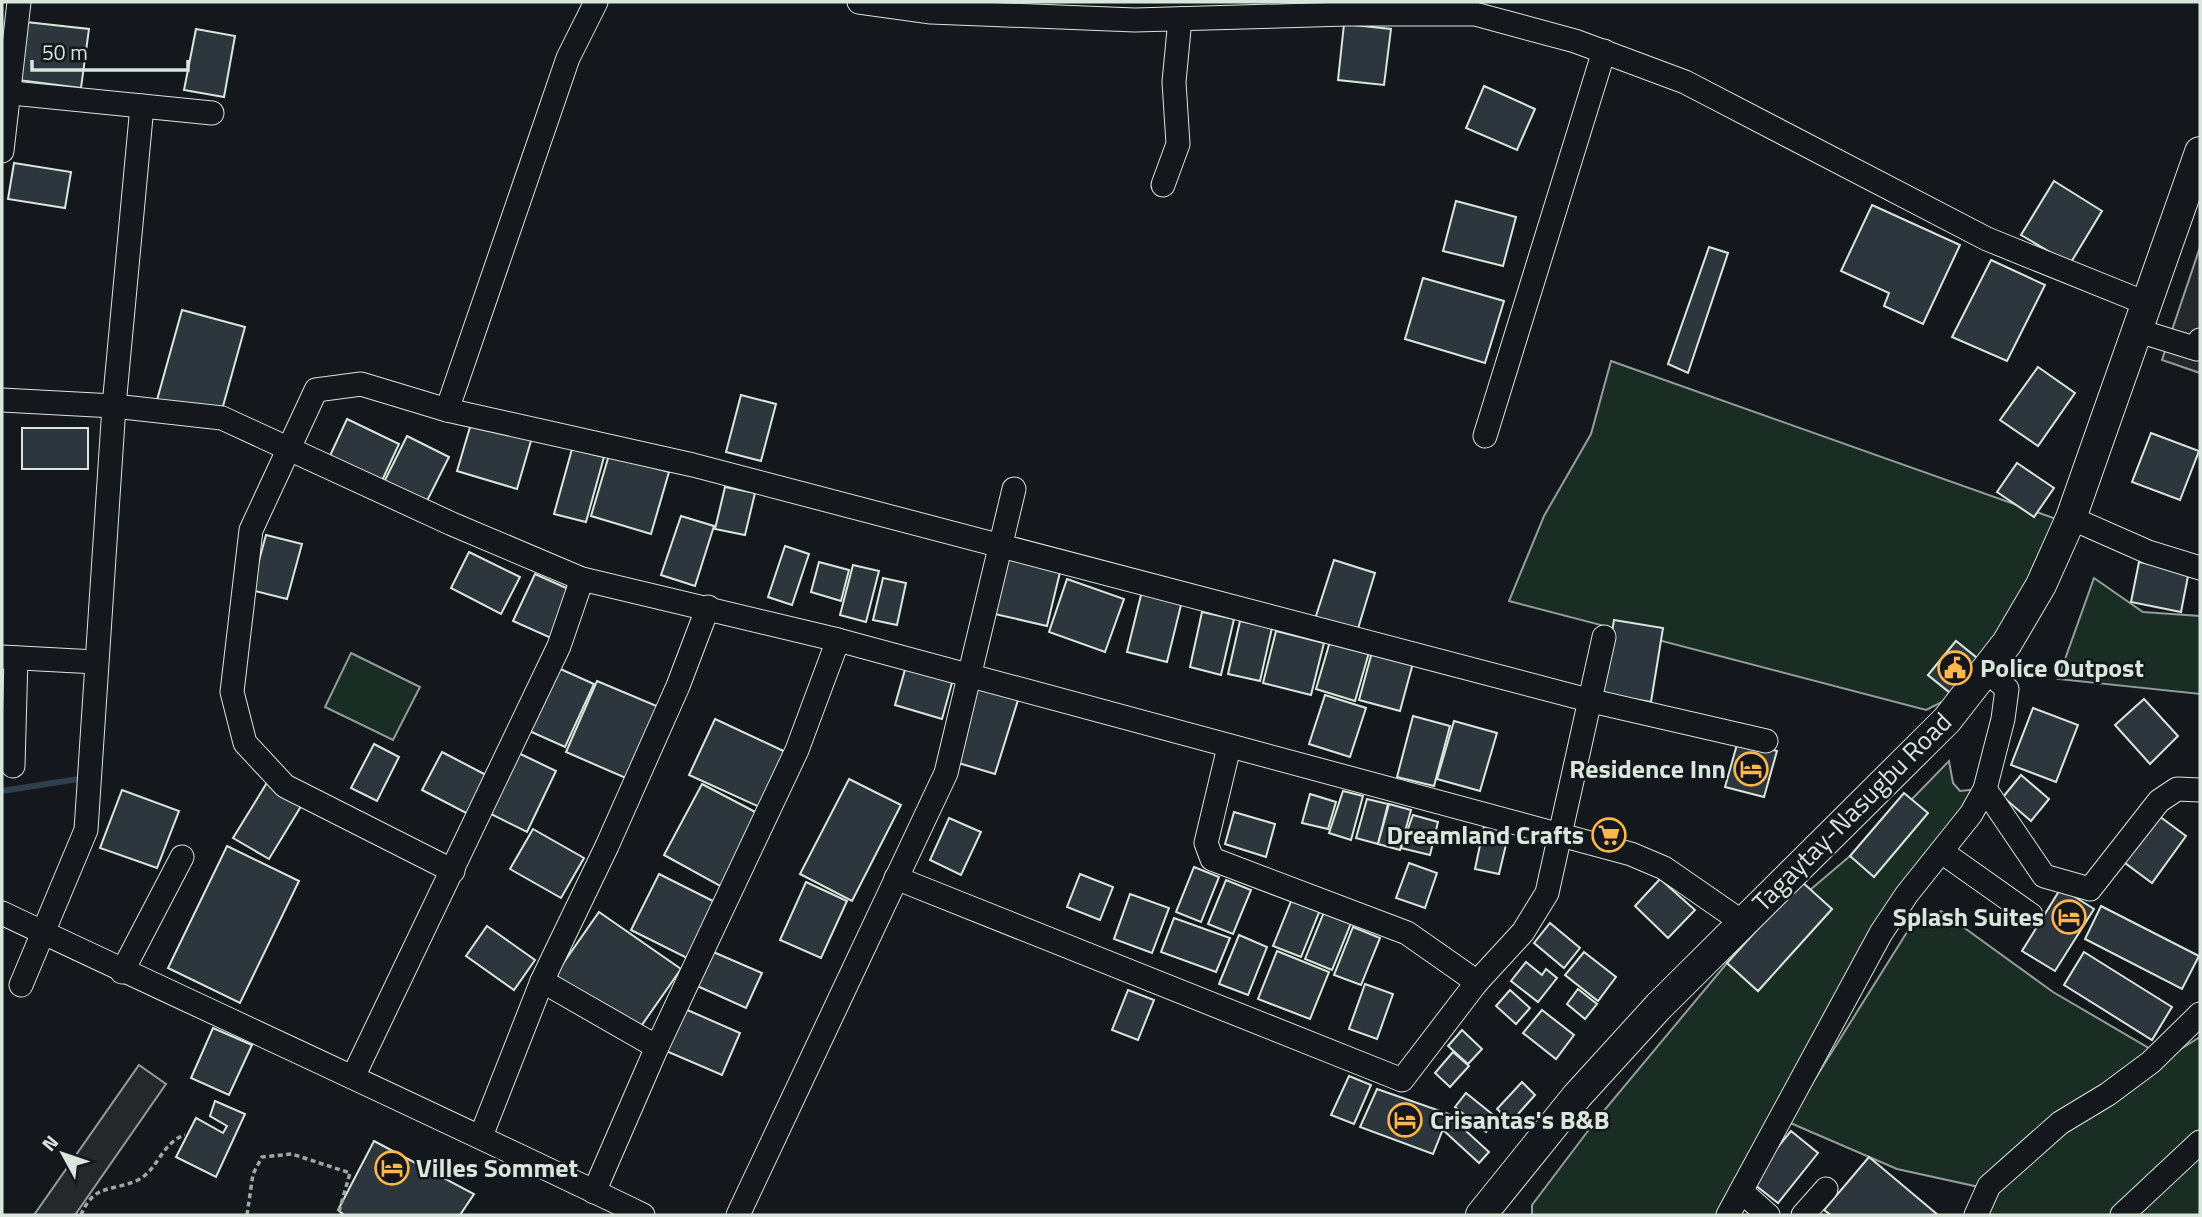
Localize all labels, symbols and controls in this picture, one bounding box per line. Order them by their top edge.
scale bar [32,28,187,72]
text: 50 m [42,36,88,68]
place label: Police Outpost [1980,648,2144,687]
public building icon: Police Outpost [1936,649,1974,687]
street label: Tagaytay-Nasugbu Road [1743,703,1960,920]
place label: Residence Inn [1569,749,1726,788]
hotel icon: Residence Inn [1732,750,1770,788]
place label: Dreamland Crafts [1387,815,1584,854]
supermarket icon: Dreamland Crafts [1590,816,1628,854]
place label: Splash Suites [1893,897,2044,936]
hotel icon: Splash Suites [2050,898,2088,936]
place label: Crisantas's B&B [1430,1100,1610,1139]
hotel icon: Crisantas's B&B [1386,1101,1424,1139]
north arrow [28,1119,98,1189]
text: N [34,1128,65,1157]
place label: Villes Sommet [416,1148,578,1187]
hotel icon: Villes Sommet [373,1149,411,1187]

